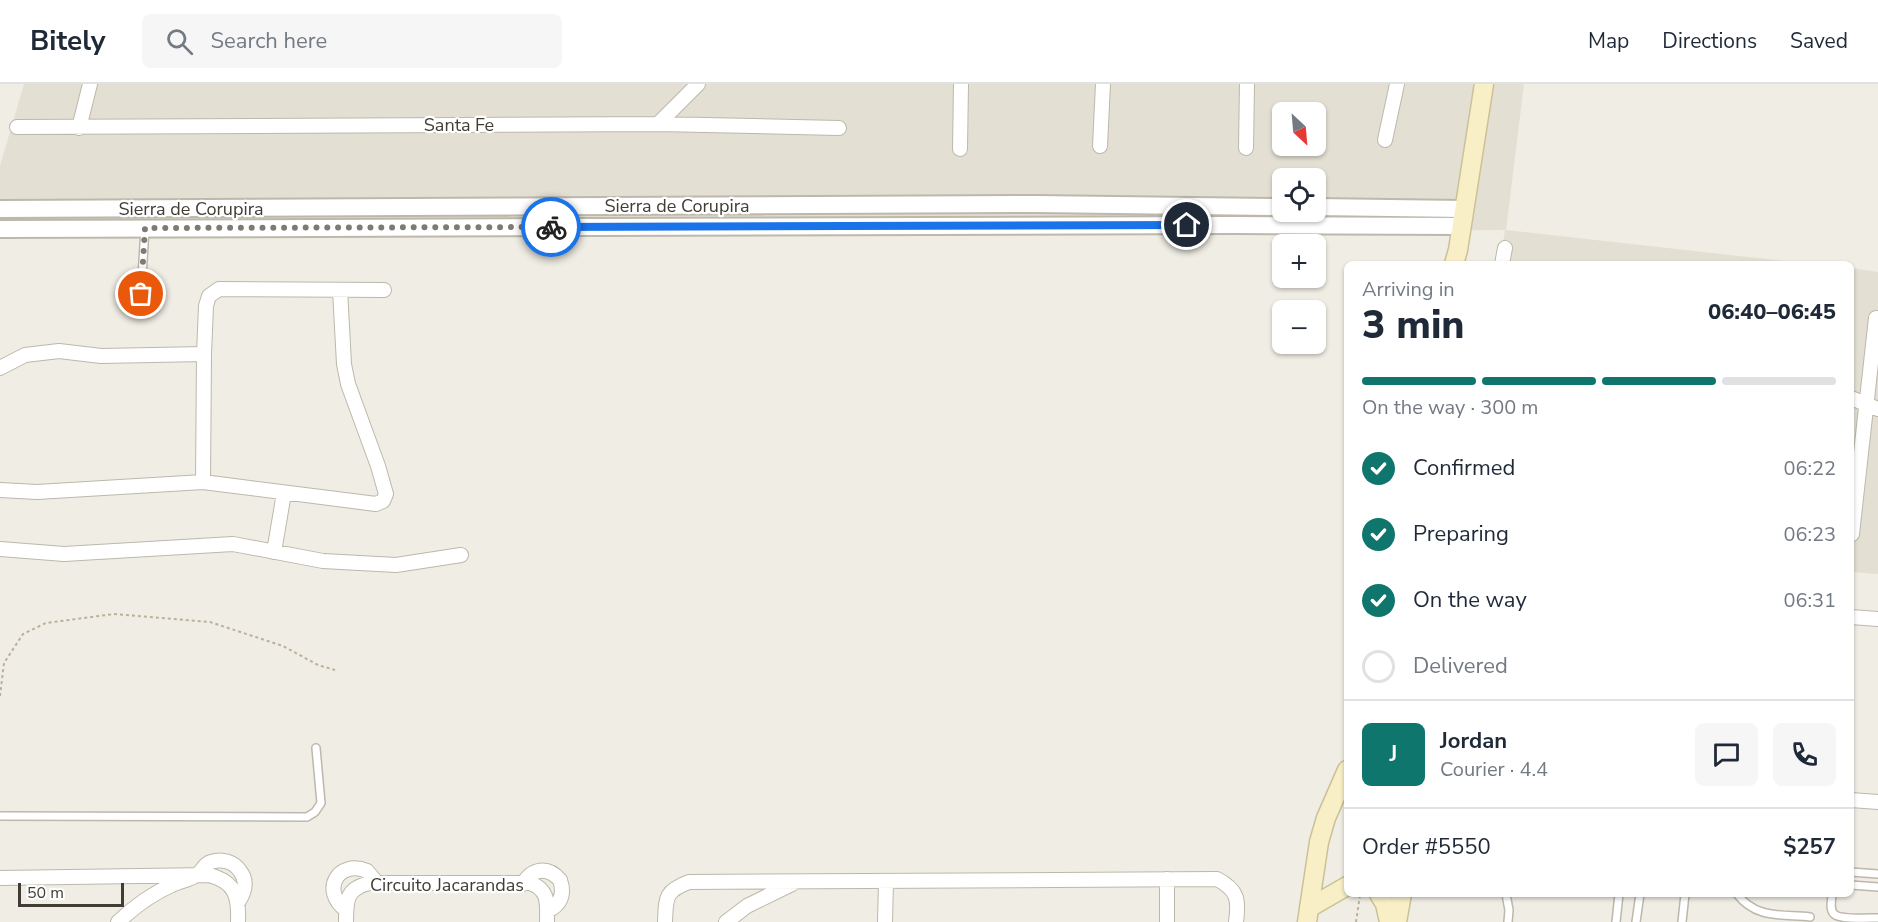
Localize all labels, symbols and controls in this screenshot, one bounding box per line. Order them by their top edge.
search box [142,14,562,68]
text: Bitely [30,22,106,60]
icon: search [163,25,196,58]
text: Search here [211,26,327,56]
text: Map [1588,27,1629,55]
text: Directions [1662,27,1757,55]
text: Saved [1790,27,1848,55]
north arrow [1272,102,1326,156]
map controls [1272,102,1326,354]
street label: Santa Fe [424,113,494,137]
button: locate [1272,168,1326,222]
street label: Sierra de Corupira [604,194,750,218]
street label: Sierra de Corupira [118,197,264,221]
courier [521,197,581,257]
pin [1161,199,1212,250]
icon: home [1170,208,1203,241]
icon: bike [535,211,568,244]
button: + [1272,234,1326,288]
pin [115,268,166,319]
text: Arriving in [1362,276,1455,303]
icon: bag [124,277,157,310]
text: 06:40–06:45 [1708,297,1836,327]
text: 3 min [1362,299,1465,352]
button: − [1272,300,1326,354]
text: On the way · 300 m [1362,394,1538,421]
icon: check [1362,452,1395,485]
text: Confirmed [1413,453,1515,483]
text: 06:22 [1783,455,1836,482]
icon: check [1362,518,1395,551]
text: Preparing [1413,519,1509,549]
text: 06:23 [1783,521,1836,548]
icon: check [1362,584,1395,617]
text: On the way [1413,585,1527,615]
text: 06:31 [1783,587,1836,614]
text: Delivered [1413,651,1508,681]
button: chat [1695,723,1758,786]
button: phone [1773,723,1836,786]
text: Jordan [1440,726,1507,756]
text: J [1390,739,1397,769]
text: Courier · 4.4 [1440,756,1548,783]
text: Order #5550 [1362,832,1491,862]
text: $257 [1783,832,1836,862]
street label: Circuito Jacarandas [370,873,524,897]
scale bar [18,880,124,908]
text: 50 m [27,882,64,904]

